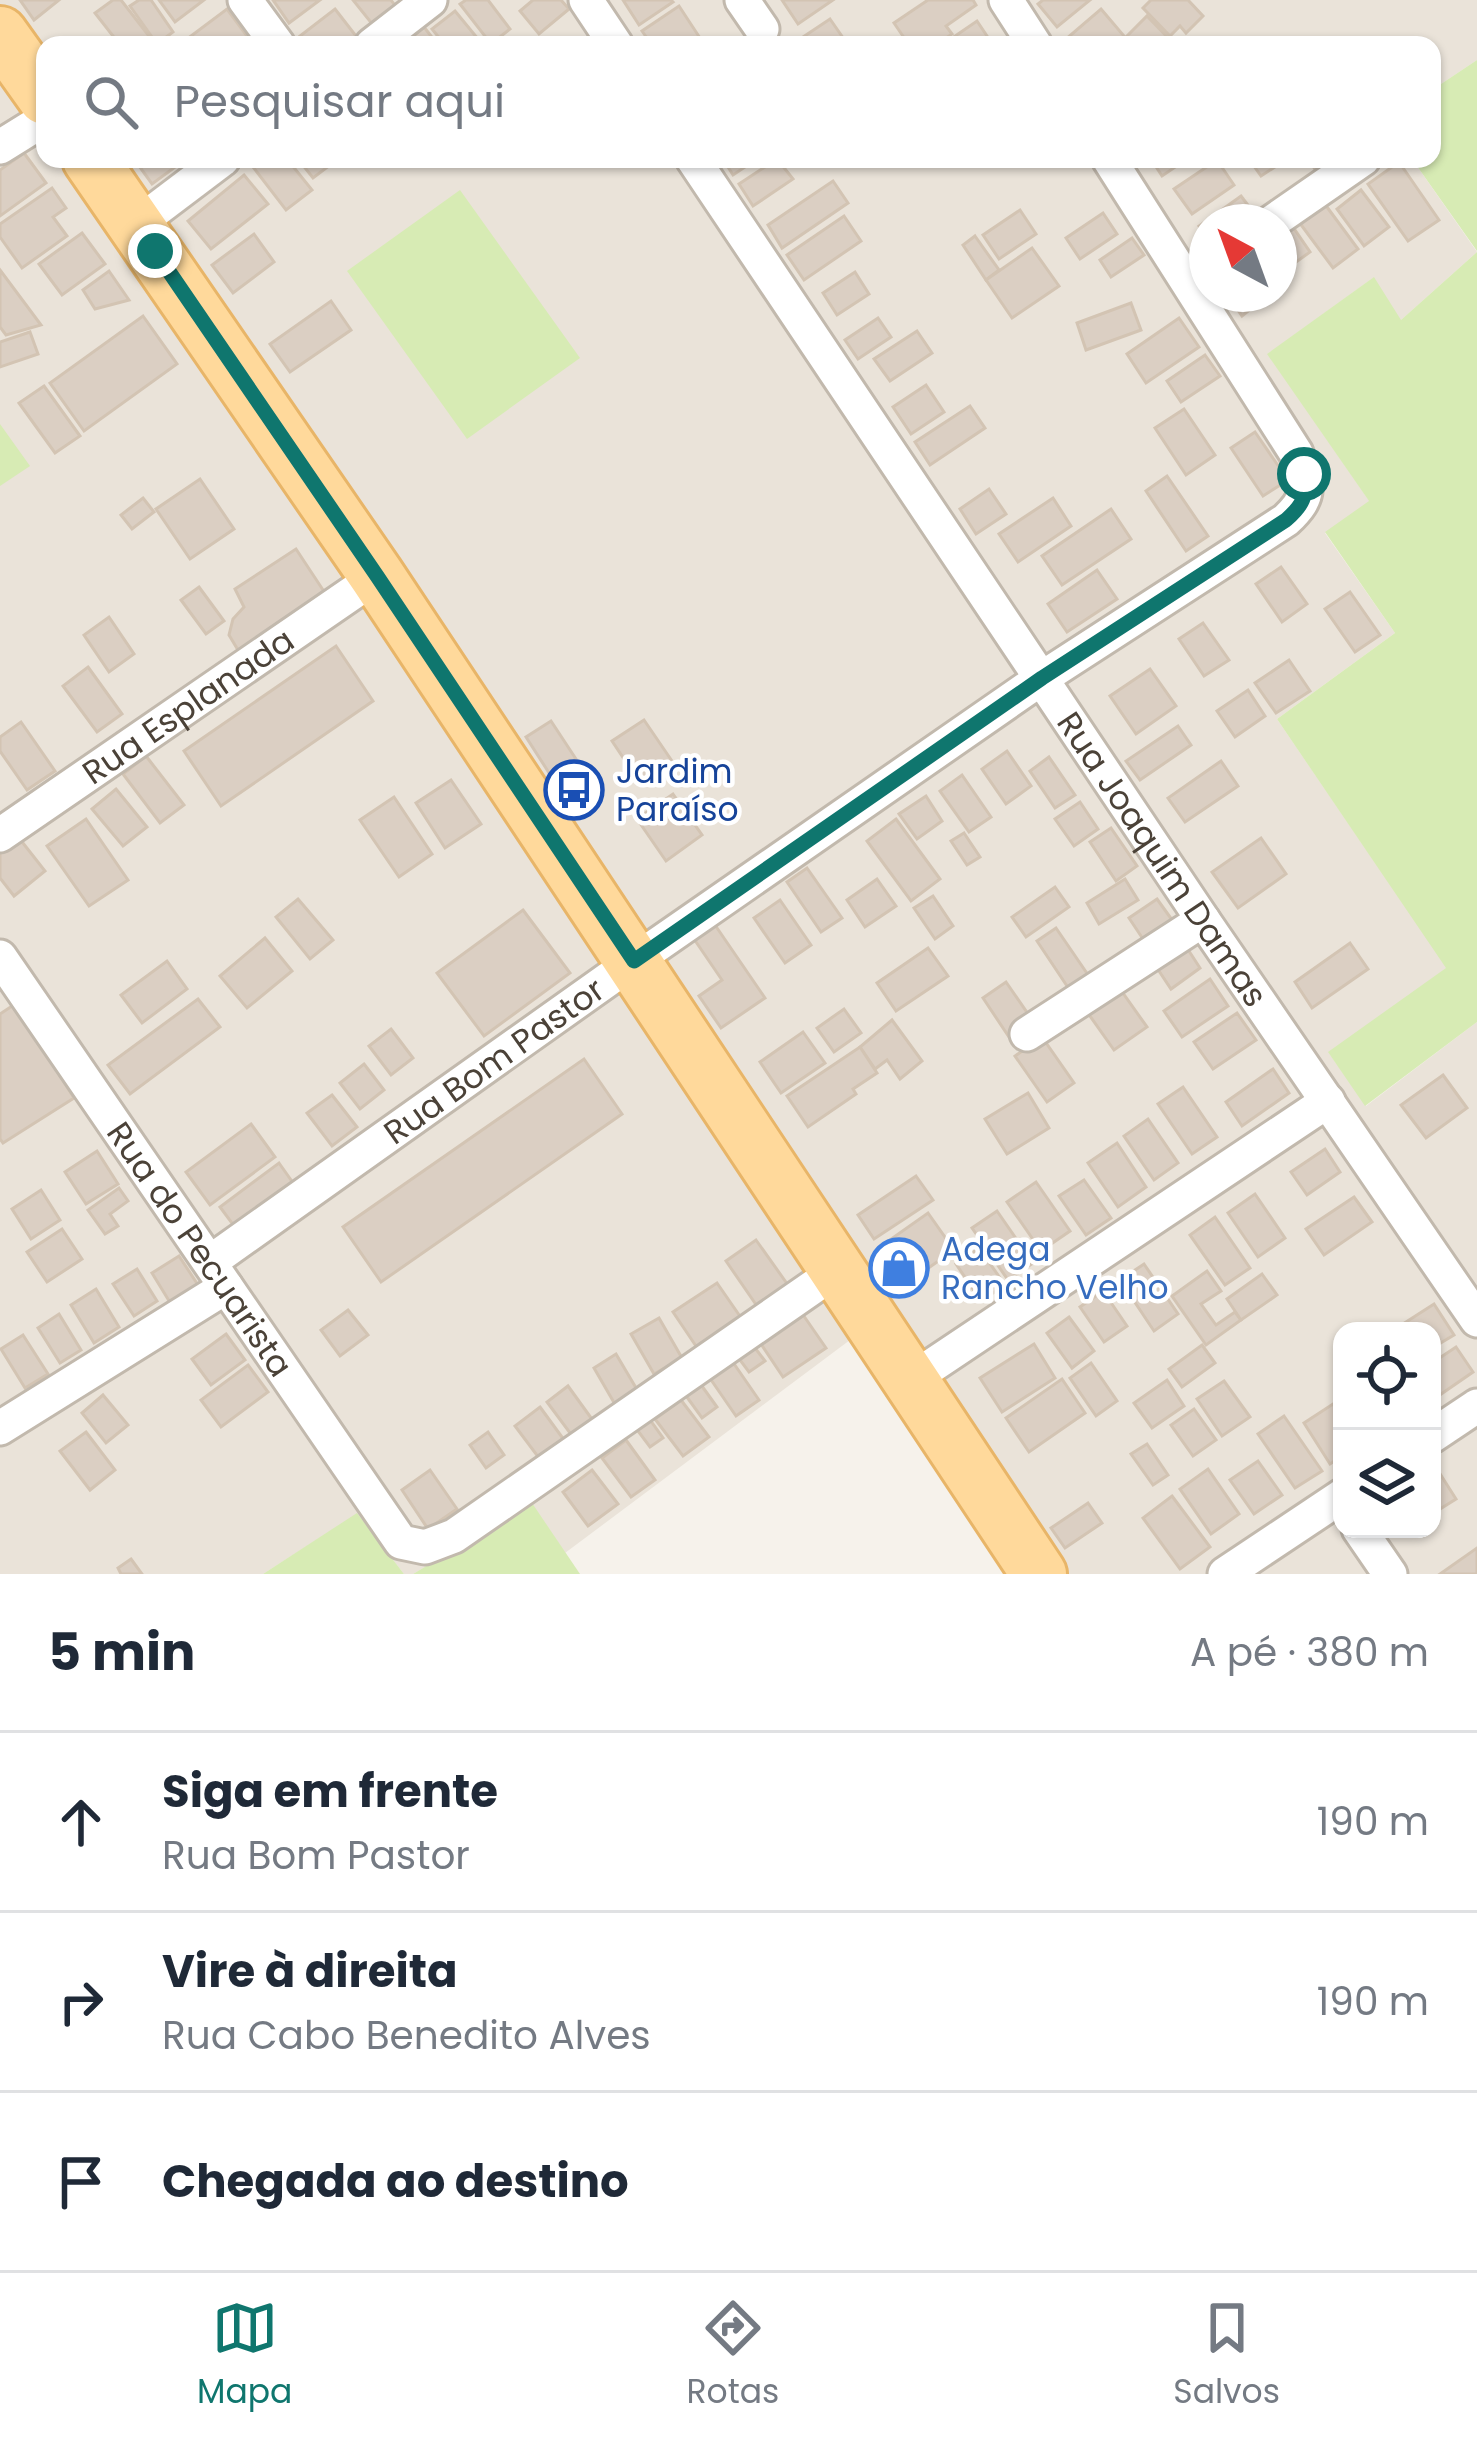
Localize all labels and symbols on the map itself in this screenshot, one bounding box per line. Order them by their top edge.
north arrow [1189,204,1297,312]
route end [128,224,182,278]
route start [1277,447,1331,501]
street label: Rua Esplanada [73,617,303,796]
street label: Rua Joaquim Damas [1046,702,1279,1016]
place label: Jardim Paraíso [616,748,739,833]
bus stop icon: Jardim Paraíso [543,759,605,821]
street label: Rua Bom Pastor [374,966,614,1156]
street label: Rua do Pecuarista [96,1112,304,1386]
place label: Adega Rancho Velho [941,1226,1169,1311]
shop icon: Adega Rancho Velho [868,1237,930,1299]

